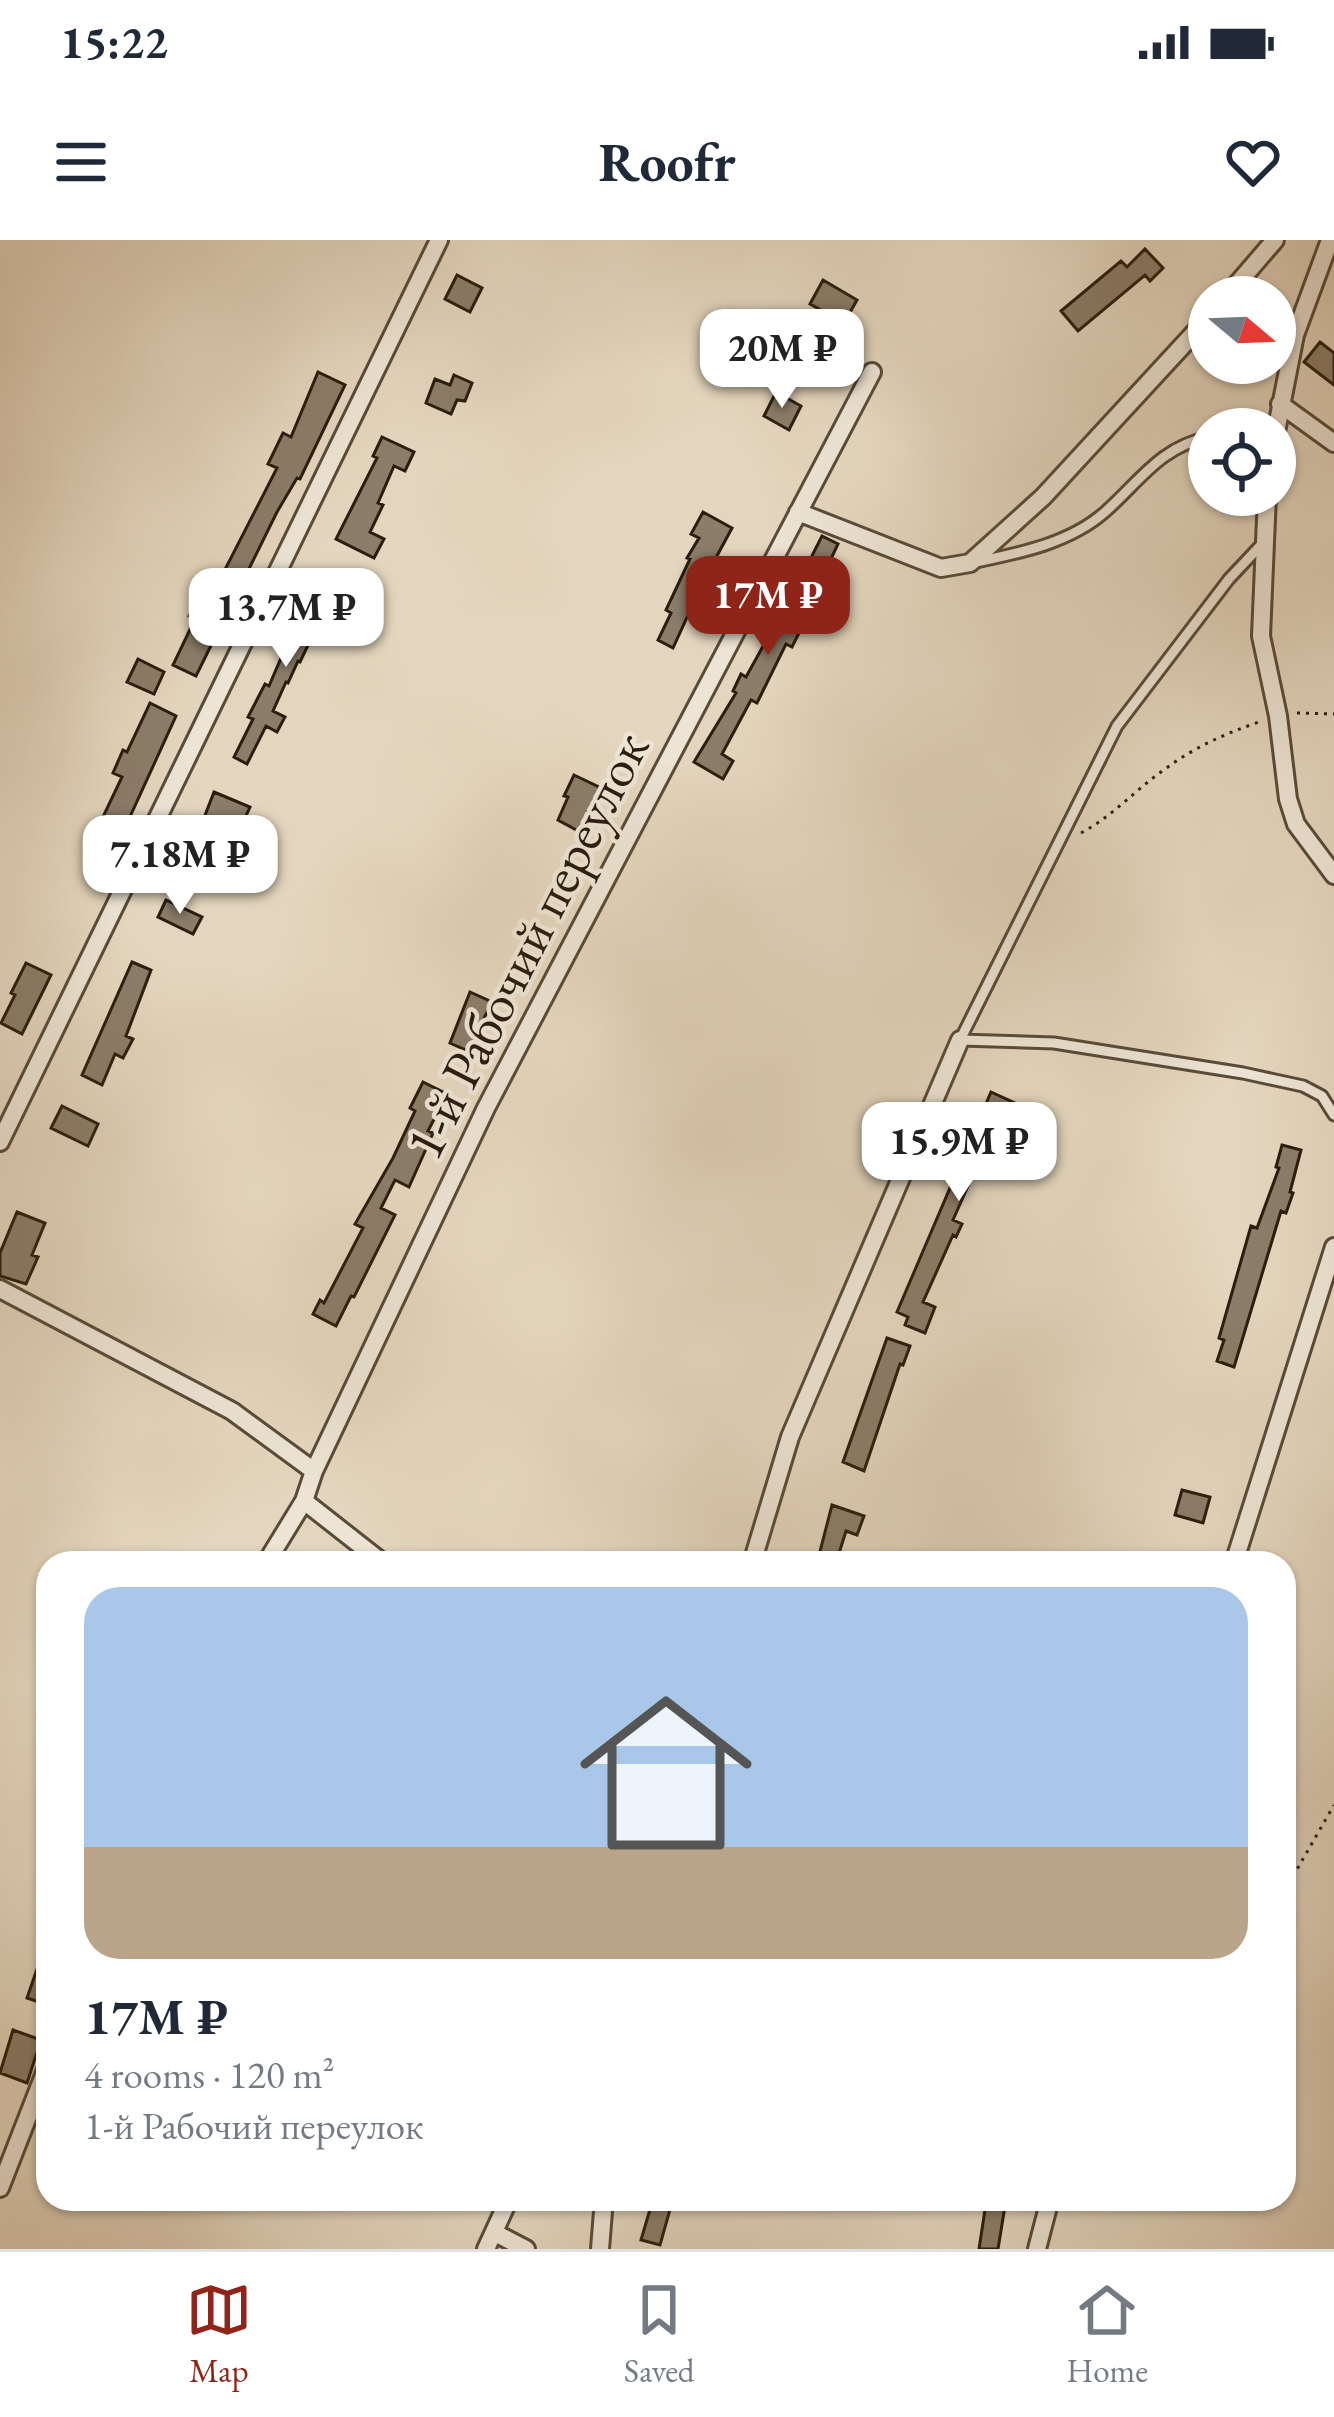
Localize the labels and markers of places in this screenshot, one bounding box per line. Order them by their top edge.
pin: 20M ₽ [698,309,866,411]
pin: 17M ₽ [684,556,852,658]
pin: 13.7M ₽ [175,568,397,670]
pin: 7.18M ₽ [69,815,291,917]
pin: 15.9M ₽ [848,1102,1070,1204]

